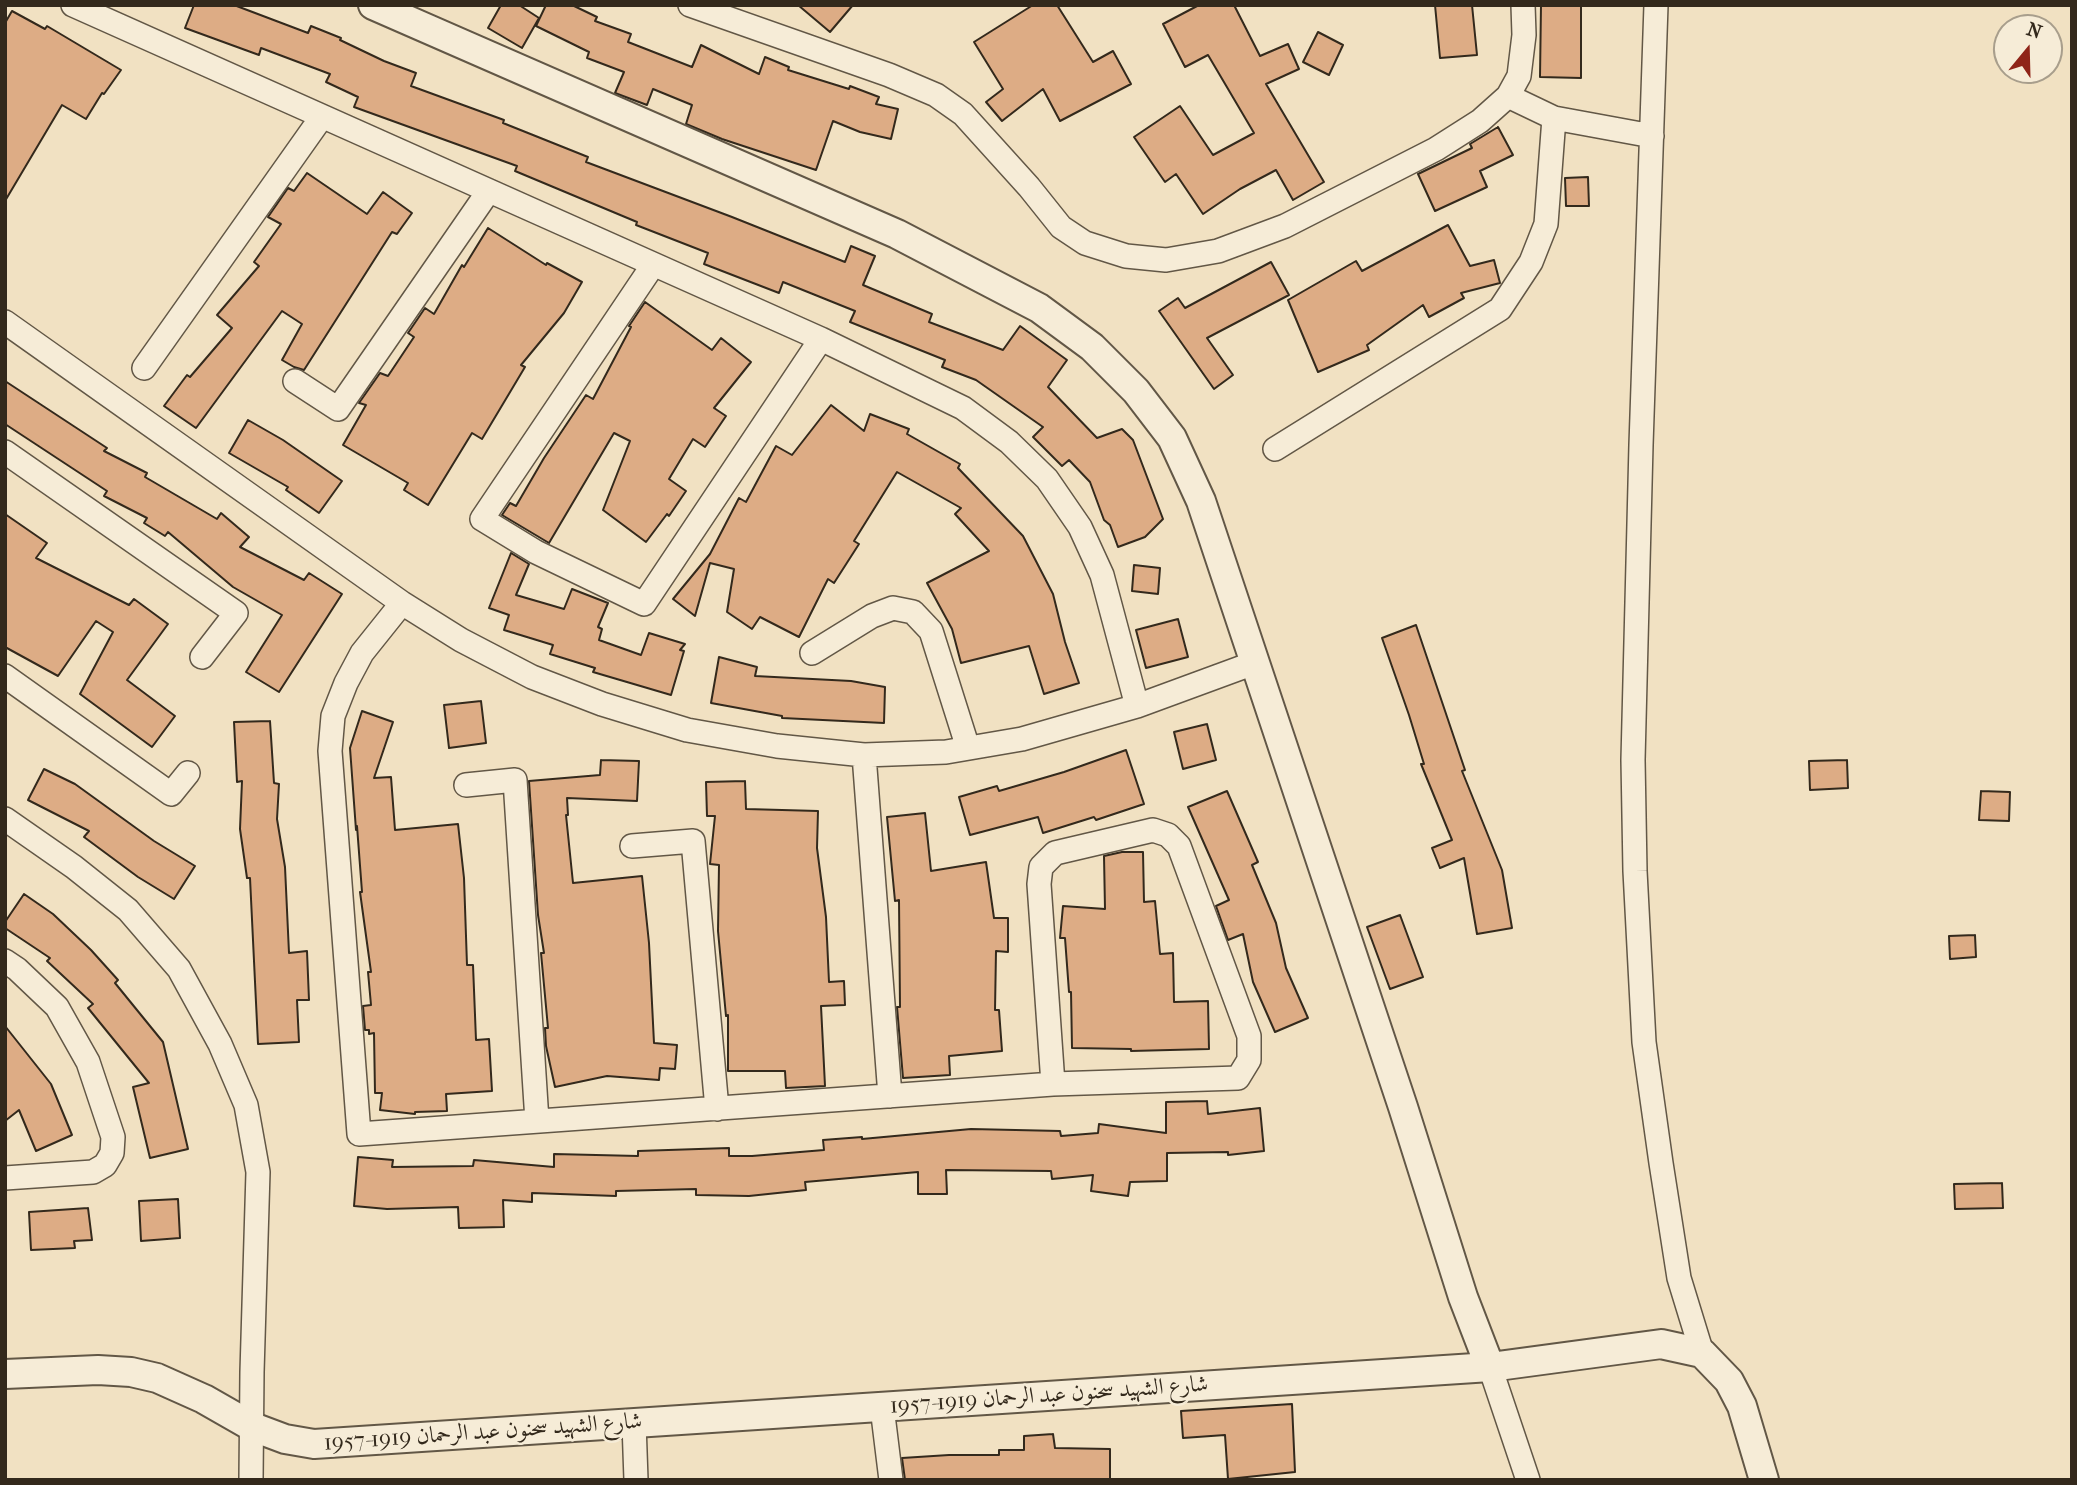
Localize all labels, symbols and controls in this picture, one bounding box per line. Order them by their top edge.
north arrow [1993,14,2063,84]
text: N [2024,18,2045,44]
street label: شارع الشهيد سحنون عبد الرحمان 1919-1957 [889,1371,1209,1421]
street label: شارع الشهيد سحنون عبد الرحمان 1919-1957 [323,1408,643,1458]

